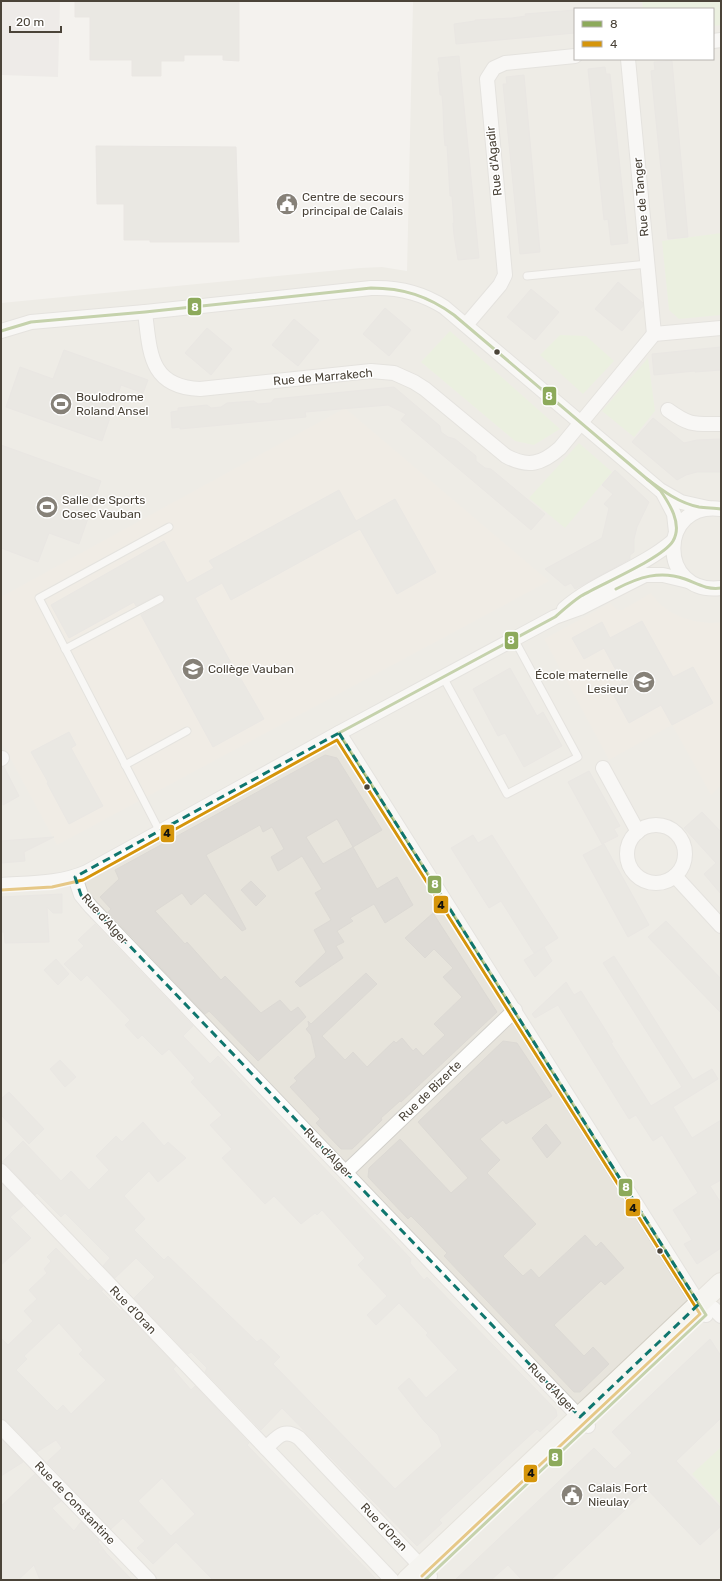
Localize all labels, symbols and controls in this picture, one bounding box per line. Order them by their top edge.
scale bar [10,8,61,34]
legend [574,8,714,60]
text: 20 m [16,15,44,29]
text: 8 [610,17,618,31]
text: 4 [610,37,618,51]
street label: Rue d'Agadir [483,125,505,197]
street label: Rue de Tanger [631,156,651,237]
place label: Centre de secours principal de Calais [302,190,404,218]
public building icon: Centre de secours principal de Calais [274,191,300,217]
line badge: 8 [187,297,202,316]
text: 8 [191,301,199,314]
unlabelled marker [492,347,502,357]
street label: Rue de Marrakech [273,366,373,388]
line badge: 8 [542,386,557,406]
place label: Boulodrome Roland Ansel [76,390,148,418]
text: 8 [545,390,553,403]
sports icon: Boulodrome Roland Ansel [48,391,74,417]
place label: Salle de Sports Cosec Vauban [62,493,145,521]
sports icon: Salle de Sports Cosec Vauban [34,494,60,520]
line badge: 8 [504,631,519,650]
text: 8 [507,634,515,647]
school or university icon: Collège Vauban [180,656,206,682]
place label: Collège Vauban [208,662,294,676]
place label: École maternelle Lesieur [535,668,628,696]
school or university icon: École maternelle Lesieur [631,669,657,695]
unlabelled marker [362,782,372,792]
line badge: 4 [160,824,175,843]
text: 4 [163,827,171,840]
line badge: 8 [427,875,442,894]
text: 8 [431,878,439,891]
street label: Rue d'Alger [79,891,132,947]
line badge: 4 [433,895,449,914]
text: 4 [437,899,445,912]
street label: Rue de Bizerte [396,1058,464,1124]
street label: Rue d'Alger [301,1125,355,1181]
line badge: 8 [618,1178,633,1197]
text: 8 [622,1181,630,1194]
line badge: 4 [625,1198,641,1217]
text: 4 [629,1202,637,1215]
unlabelled marker [655,1246,665,1256]
street label: Rue d'Oran [107,1283,159,1337]
street label: Rue d'Alger [525,1360,579,1416]
line badge: 8 [548,1448,563,1467]
text: 8 [551,1451,559,1464]
street label: Rue de Constantine [32,1459,118,1548]
line badge: 4 [523,1464,538,1483]
text: 4 [527,1467,535,1480]
place label: Calais Fort Nieulay [588,1481,647,1509]
public building icon: Calais Fort Nieulay [559,1482,585,1508]
street label: Rue d'Oran [358,1500,410,1554]

